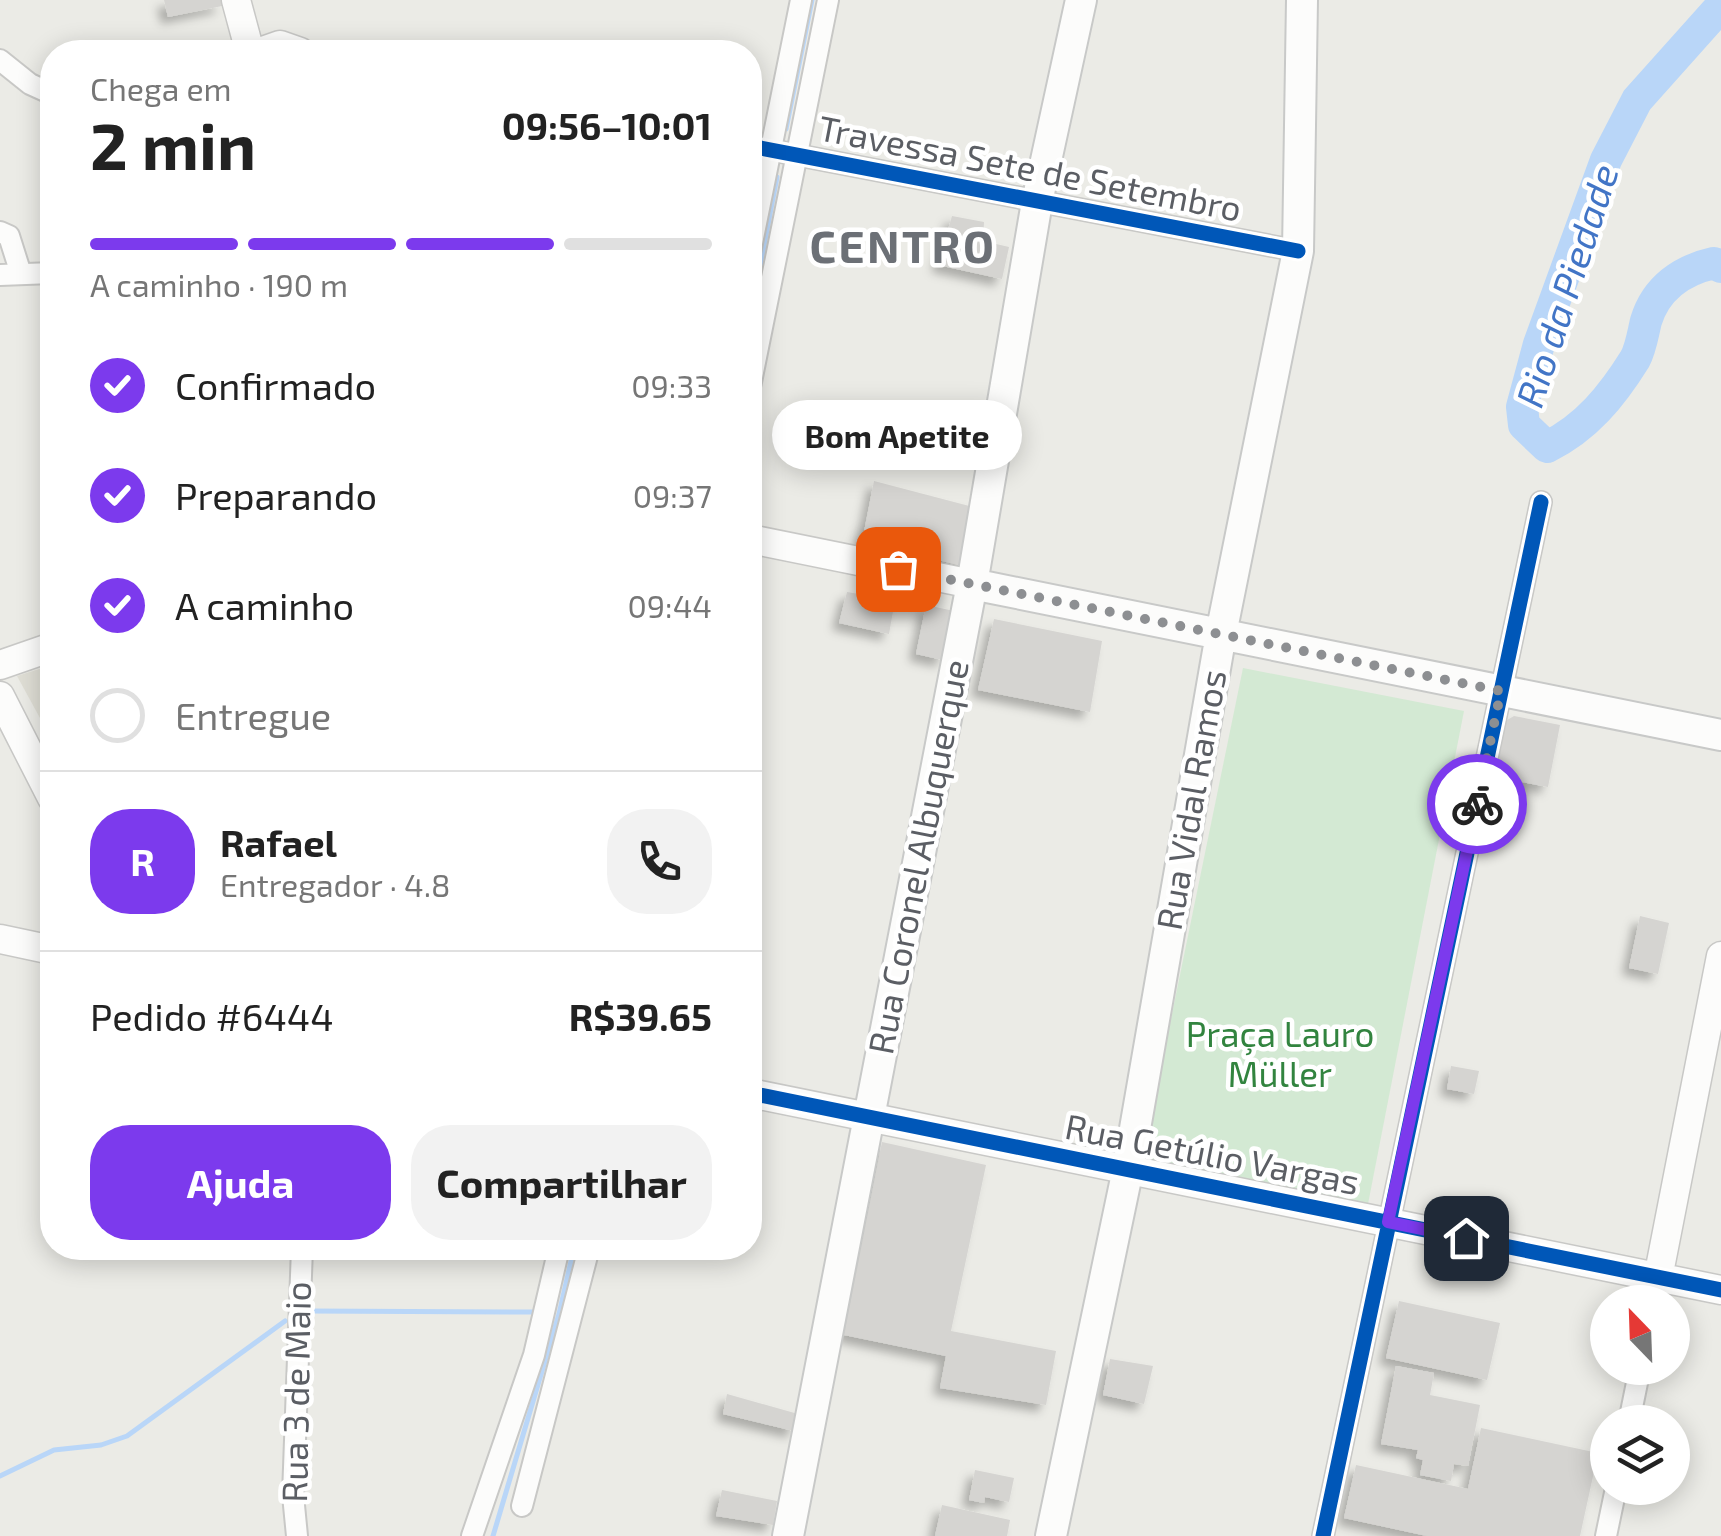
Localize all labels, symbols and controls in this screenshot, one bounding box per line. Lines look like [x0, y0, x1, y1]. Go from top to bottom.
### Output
text: Chega em [90, 69, 232, 107]
text: 09:56–10:01 [502, 102, 712, 148]
text: 2 min [90, 105, 256, 183]
street label: Travessa Sete de Setembro [815, 105, 1245, 229]
water label: Rio da Piedade [1505, 158, 1627, 413]
district label: CENTRO [809, 218, 997, 272]
text: A caminho · 190 m [90, 265, 348, 303]
icon: check [90, 358, 145, 413]
text: Confirmado [175, 362, 376, 408]
text: 09:33 [631, 366, 712, 404]
callout: Bom Apetite [773, 399, 1023, 469]
text: Bom Apetite [805, 416, 989, 454]
icon: check [90, 468, 145, 523]
text: Preparando [175, 472, 377, 518]
text: 09:37 [633, 476, 712, 514]
pin [856, 527, 941, 612]
icon: bag [871, 542, 926, 597]
icon: check [90, 578, 145, 633]
text: A caminho [175, 582, 354, 628]
text: 09:44 [627, 586, 712, 624]
street label: Rua Coronel Albuquerque [858, 656, 976, 1057]
street label: Rua Vidal Ramos [1146, 666, 1234, 933]
text: Entregue [175, 692, 331, 738]
courier [1427, 754, 1527, 854]
icon: bike [1450, 777, 1505, 832]
button: phone [607, 809, 712, 914]
text: Rafael [220, 819, 337, 865]
text: R [130, 838, 155, 884]
text: Entregador · 4.8 [220, 865, 451, 903]
text: Pedido #6444 [90, 993, 334, 1039]
text: R$39.65 [569, 993, 712, 1039]
park label: Praça Lauro Müller [1186, 1012, 1374, 1094]
street label: Rua Getúlio Vargas [1062, 1104, 1363, 1202]
button: Ajuda [90, 1125, 391, 1240]
button: Compartilhar [411, 1125, 712, 1240]
pin [1424, 1196, 1509, 1281]
icon: home [1439, 1211, 1494, 1266]
street label: Rua 3 de Maio [272, 1281, 318, 1503]
north arrow [1590, 1285, 1690, 1385]
map controls [1590, 1285, 1690, 1505]
button: layers [1590, 1405, 1690, 1505]

